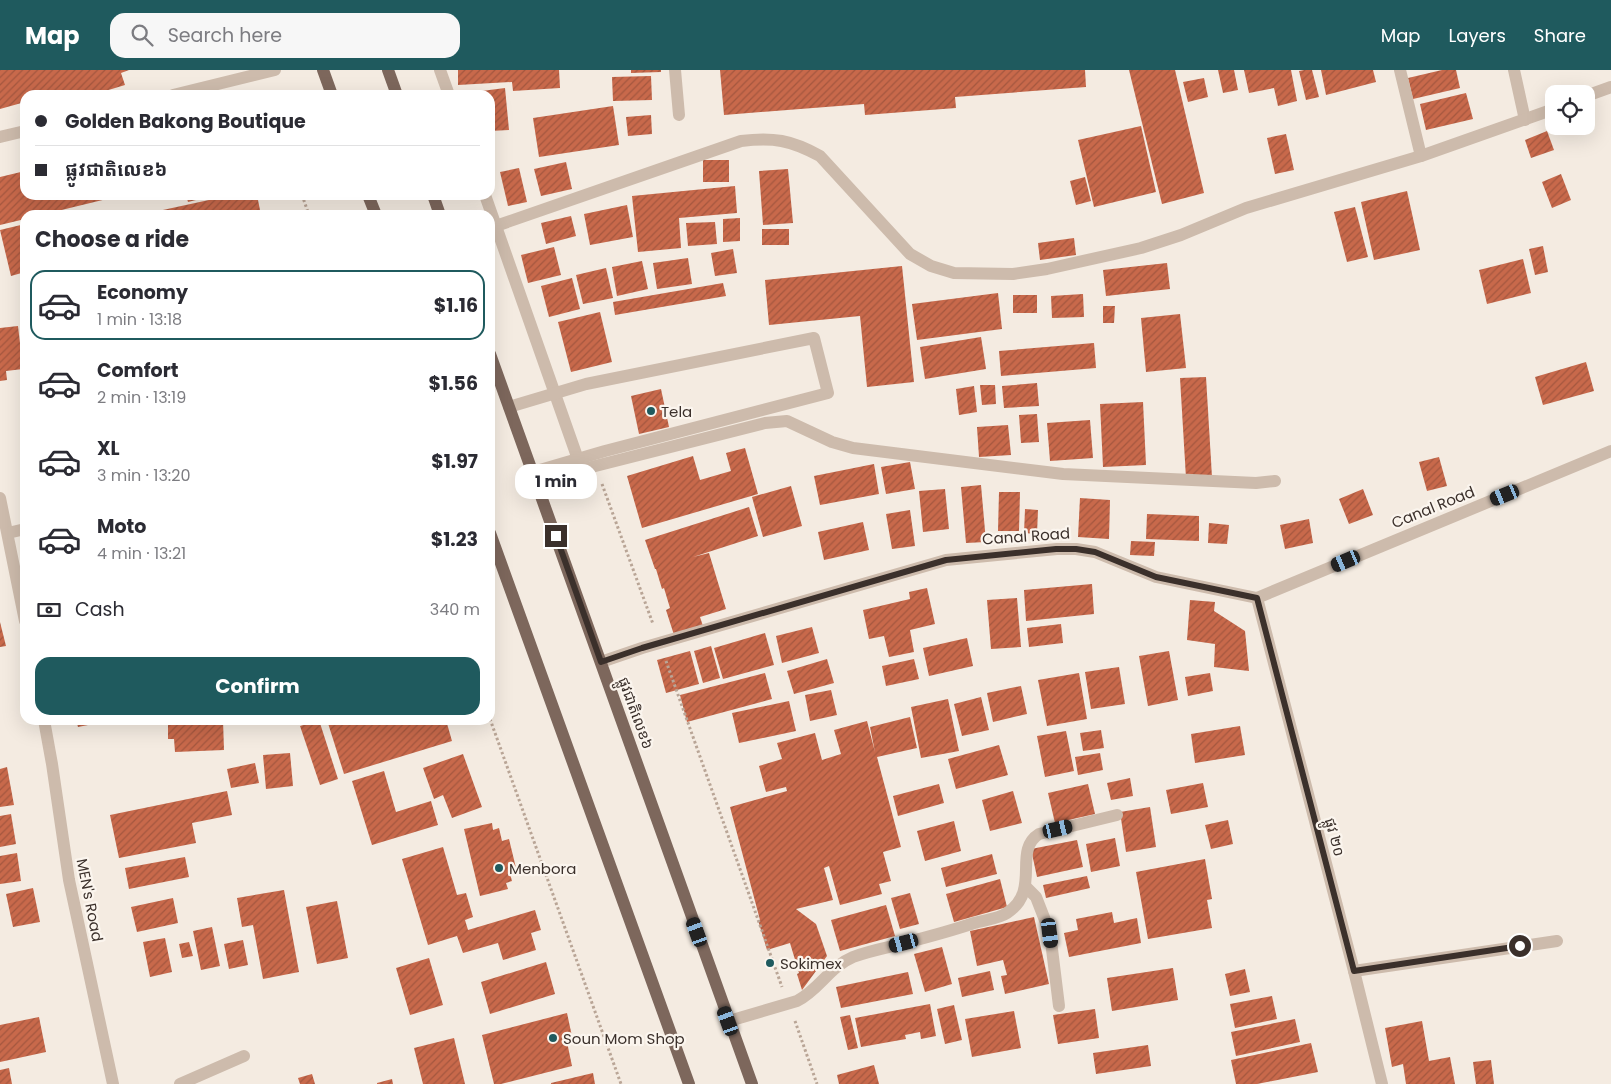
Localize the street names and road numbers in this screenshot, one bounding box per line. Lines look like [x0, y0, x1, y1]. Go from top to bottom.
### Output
street label: Canal Road [1388, 481, 1478, 533]
street label: Canal Road [981, 522, 1071, 550]
street label: ផ្លូវជាតិលេខ៦ [610, 674, 659, 753]
street label: ផ្លូវ ២០ [1316, 815, 1350, 860]
street label: MEN's Road [72, 857, 108, 943]

